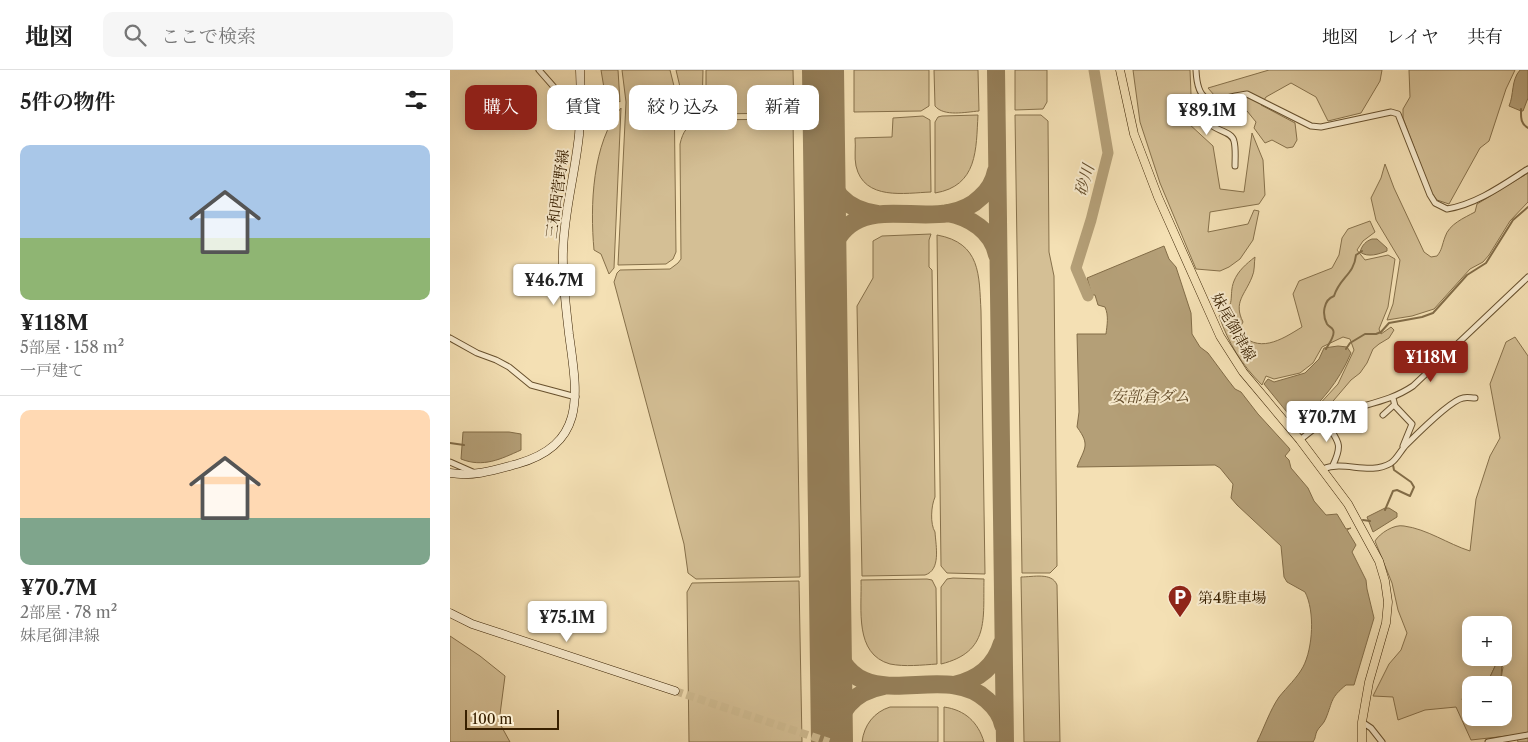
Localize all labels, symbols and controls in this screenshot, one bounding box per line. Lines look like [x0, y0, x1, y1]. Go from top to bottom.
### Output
search box [103, 12, 453, 57]
icon: search [121, 21, 149, 49]
text: 地図 [25, 22, 73, 51]
text: ここで検索 [161, 25, 256, 48]
text: 地図 [1322, 26, 1358, 48]
text: レイヤ [1386, 26, 1439, 48]
text: 共有 [1467, 26, 1503, 48]
chip: 購入 [465, 85, 537, 130]
chip: 賃貸 [547, 85, 619, 130]
chip: 絞り込み [629, 85, 737, 130]
chip: 新着 [747, 85, 819, 130]
icon: filters [402, 86, 430, 114]
text: 5件の物件 [20, 89, 116, 114]
pin: ¥89.1M [1166, 93, 1248, 136]
text: ¥89.1M [1178, 100, 1236, 120]
street label: 三和西菅野線 [541, 148, 573, 240]
water label: 砂川 [1070, 160, 1099, 198]
icon: home [180, 177, 270, 267]
pin: ¥46.7M [513, 264, 595, 306]
text: ¥46.7M [524, 270, 584, 290]
street label: 妹尾御津線 [1208, 290, 1260, 364]
text: ¥118M [20, 310, 89, 335]
text: 5部屋 · 158 m² [20, 337, 124, 357]
pin: ¥118M [1396, 340, 1466, 383]
text: ¥118M [1405, 347, 1457, 367]
text: 一戸建て [20, 360, 84, 380]
water label: 安部倉ダム [1110, 386, 1190, 406]
pin: ¥70.7M [1286, 400, 1368, 443]
text: ¥70.7M [1298, 407, 1356, 427]
icon: home [180, 443, 270, 533]
text: ¥70.7M [20, 575, 97, 600]
parking icon: 第4駐車場 [1167, 584, 1193, 618]
place label: 第4駐車場 [1198, 588, 1267, 607]
pin: ¥75.1M [526, 600, 608, 643]
text: 2部屋 · 78 m² [20, 602, 117, 622]
text: ¥75.1M [539, 607, 595, 627]
map controls [1462, 616, 1512, 726]
button: + [1462, 616, 1512, 666]
text: 妹尾御津線 [20, 625, 100, 645]
button: − [1462, 676, 1512, 726]
scale bar [465, 707, 559, 730]
text: 100 m [472, 710, 512, 728]

